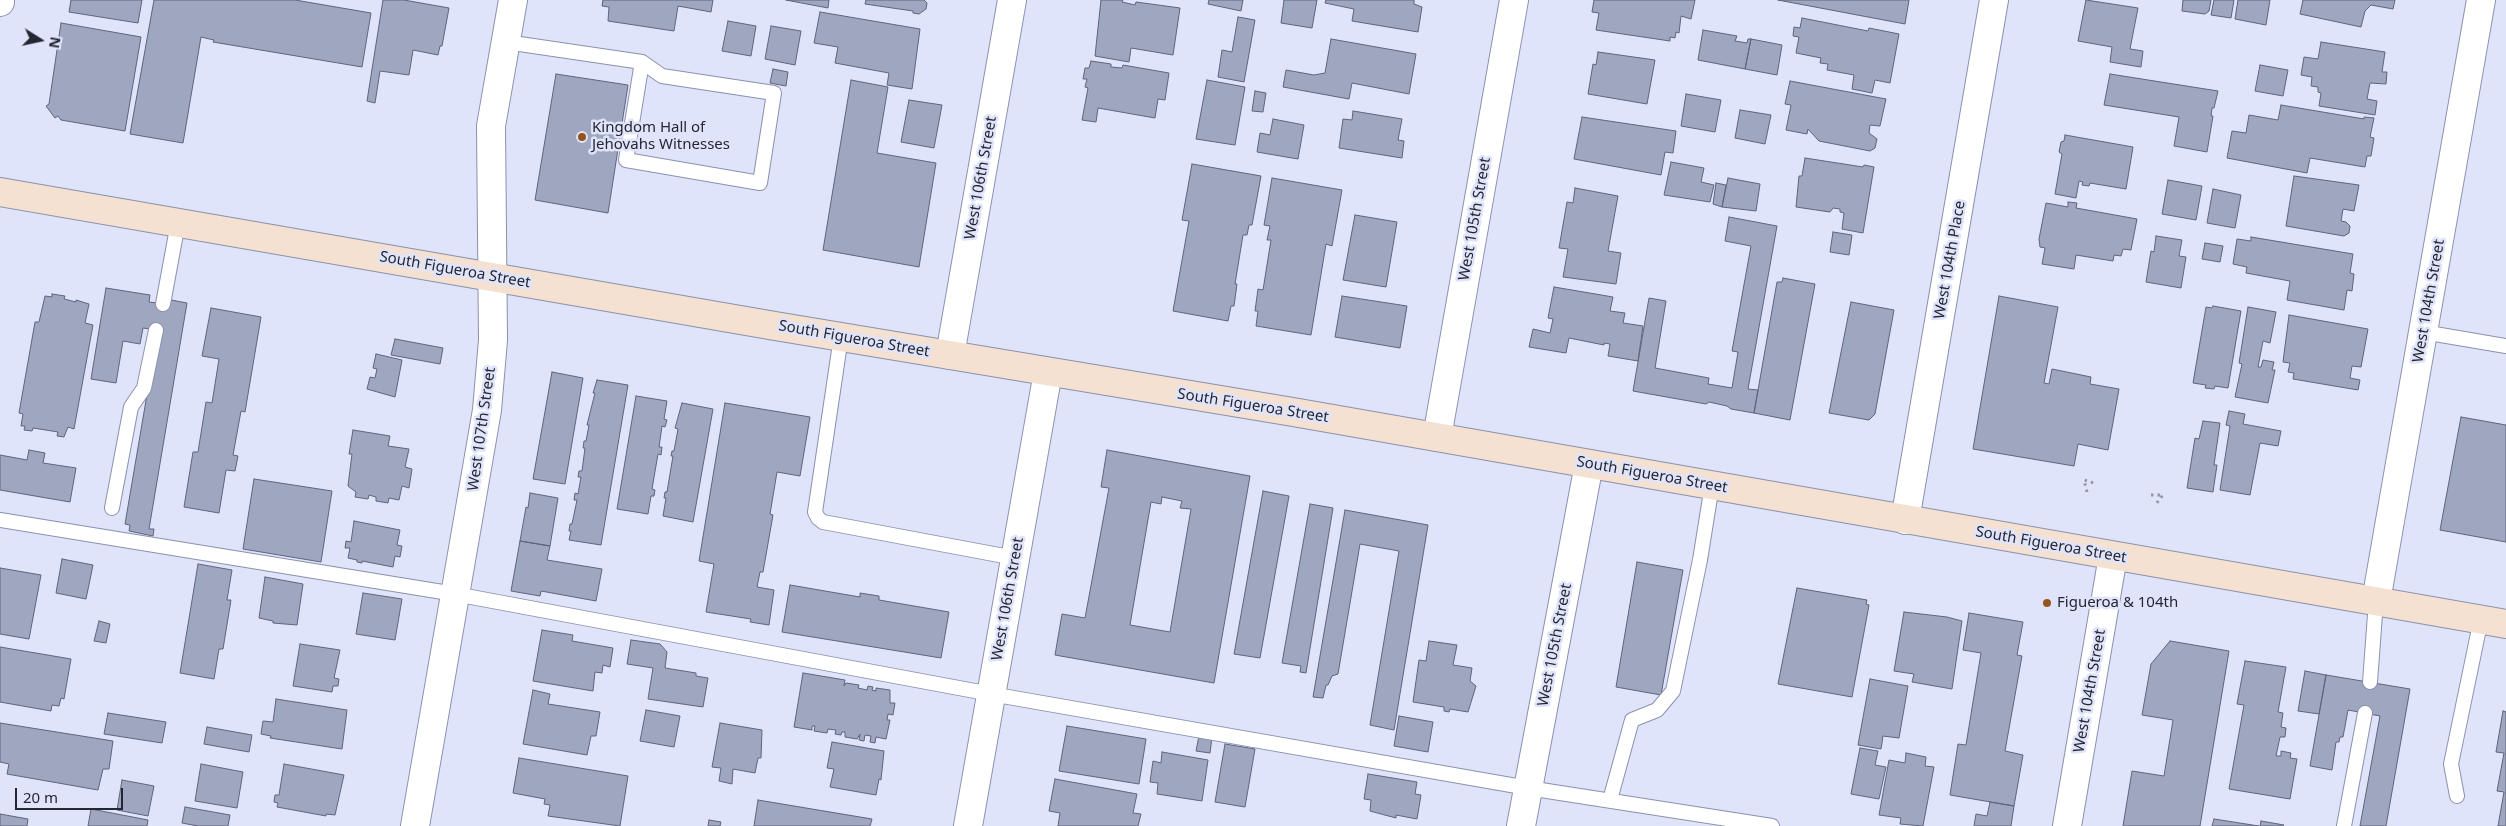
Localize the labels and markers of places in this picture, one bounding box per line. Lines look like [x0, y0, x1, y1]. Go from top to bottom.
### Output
place label: Kingdom Hall of Jehovahs Witnesses [592, 119, 730, 154]
marker: Kingdom Hall of Jehovahs Witnesses [576, 131, 588, 143]
place label: Figueroa & 104th [2057, 594, 2178, 612]
marker: Figueroa & 104th [2041, 597, 2053, 609]

